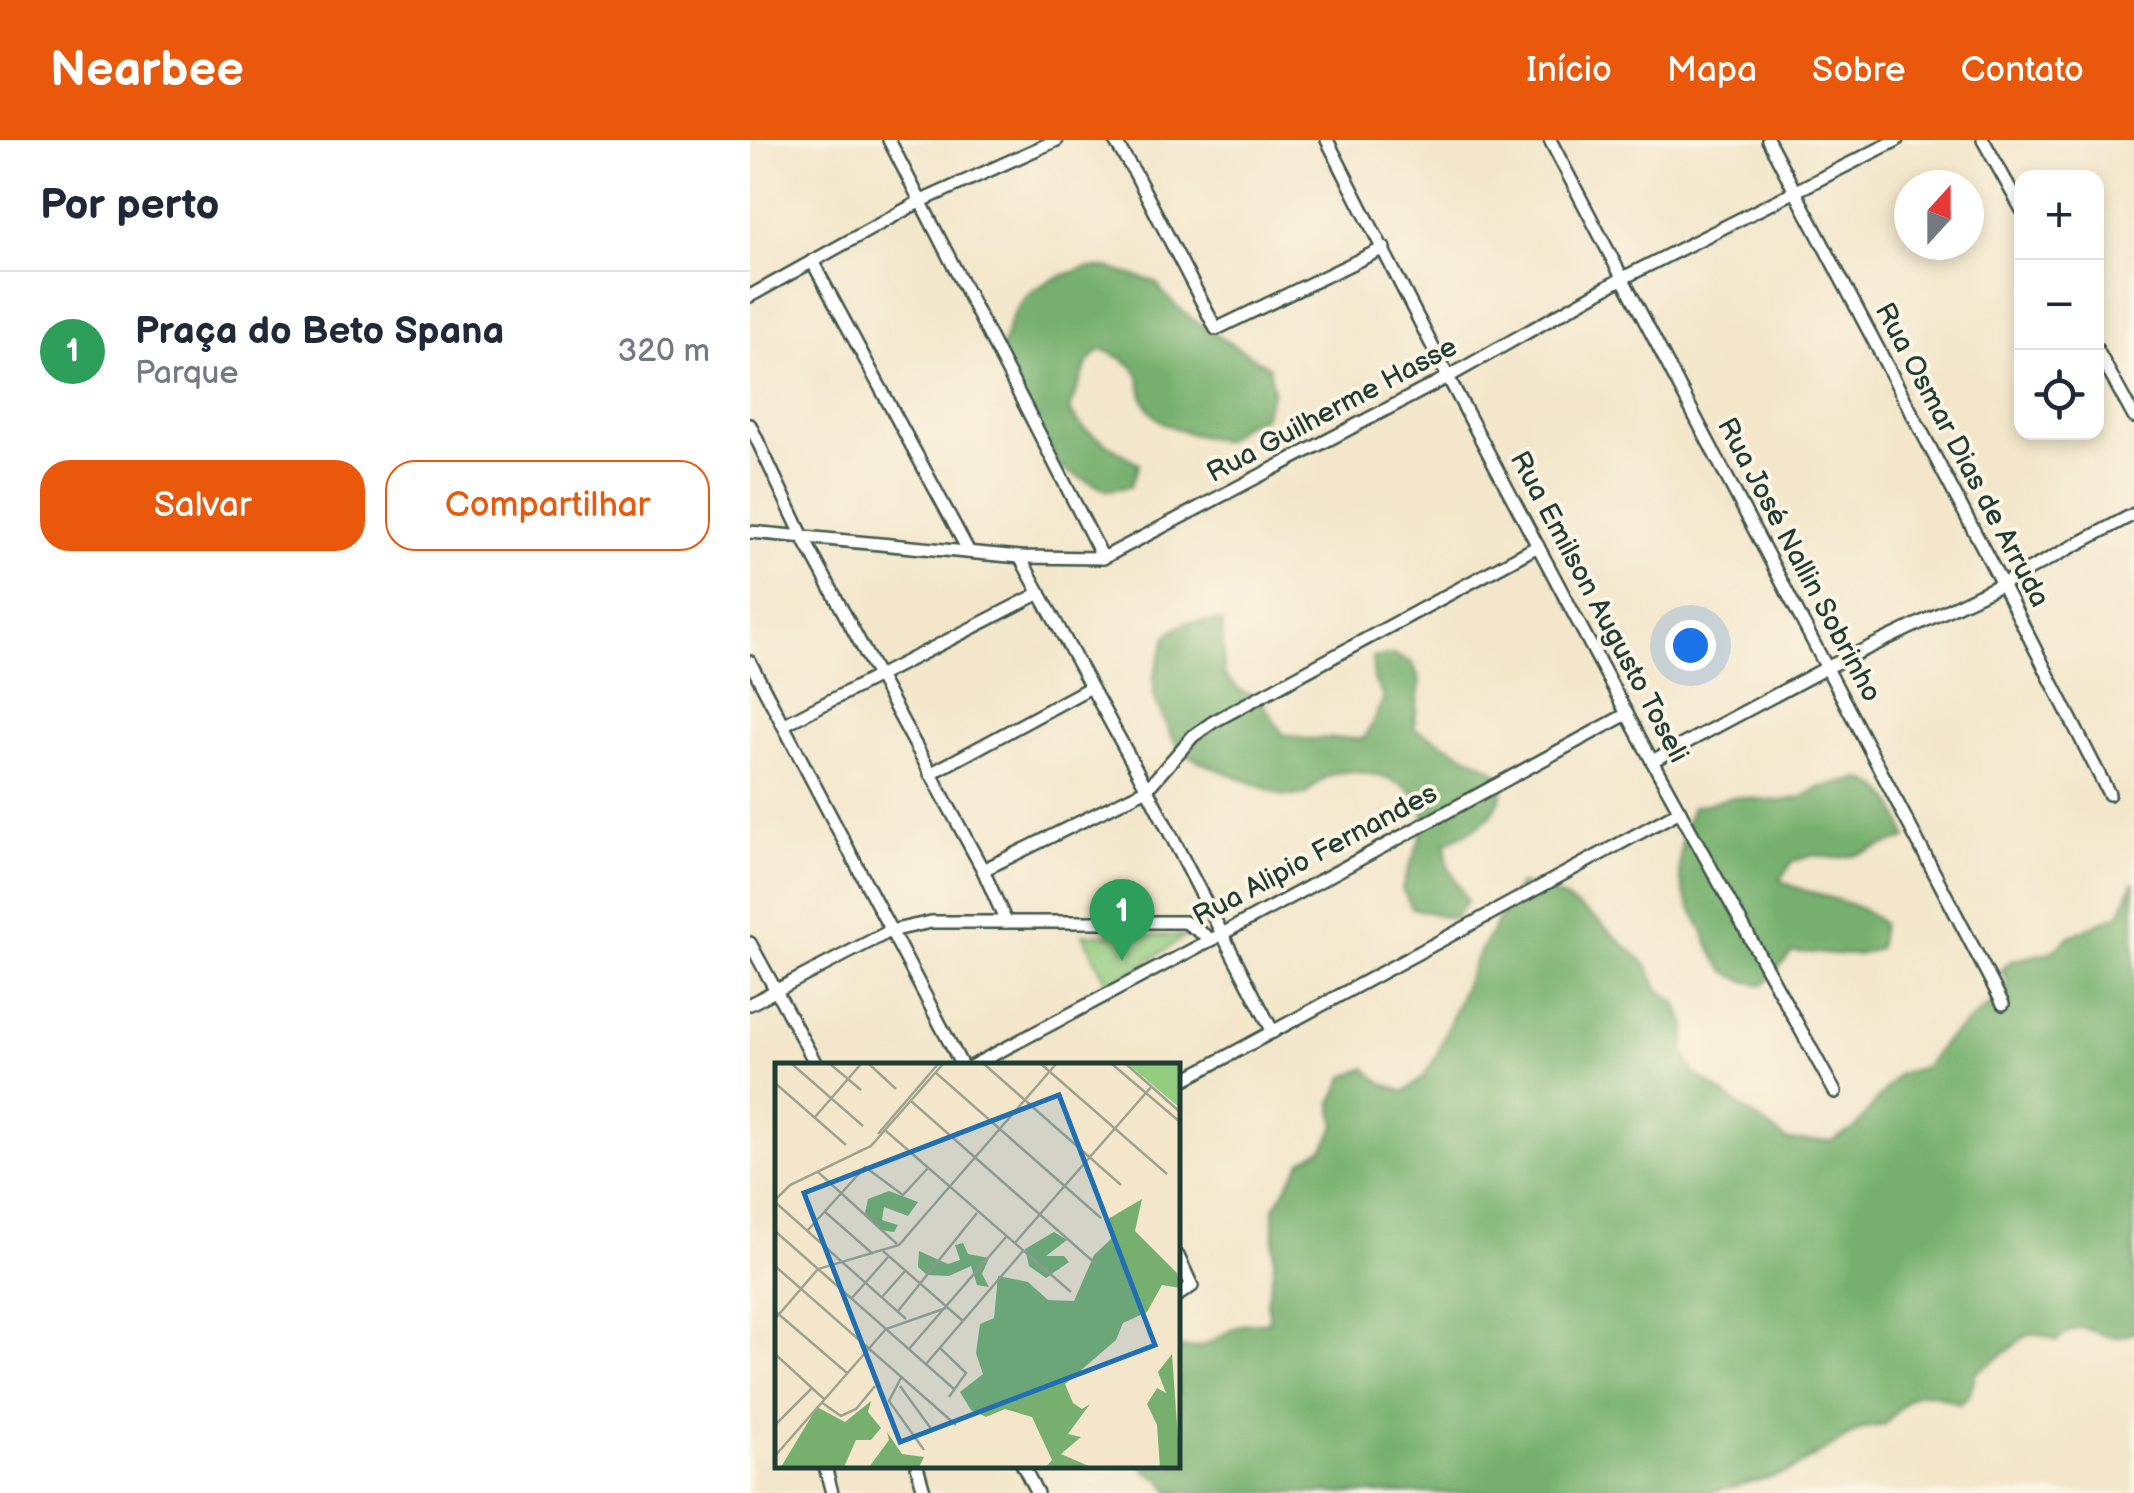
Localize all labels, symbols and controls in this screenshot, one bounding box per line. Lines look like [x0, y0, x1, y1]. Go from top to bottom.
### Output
text: Nearbee [50, 42, 244, 99]
text: Início [1526, 49, 1612, 92]
text: Mapa [1667, 49, 1757, 92]
text: Sobre [1812, 49, 1905, 92]
text: Contato [1960, 49, 2084, 92]
north arrow [1894, 170, 1984, 260]
map controls [2014, 170, 2104, 440]
button: + [2014, 170, 2104, 260]
text: Por perto [40, 180, 219, 231]
button: − [2014, 260, 2104, 350]
street label: Rua Osmar Dias de Arruda [1868, 297, 2056, 613]
text: Praça do Beto Spana [135, 309, 504, 354]
street label: Rua Guilherme Hasse [1201, 330, 1463, 490]
text: 1 [66, 332, 79, 371]
text: 320 m [618, 332, 710, 371]
button: locate [2014, 350, 2104, 440]
text: Parque [135, 354, 238, 393]
street label: Rua José Nallin Sobrinho [1710, 412, 1888, 708]
street label: Rua Emilson Augusto Toseli [1503, 446, 1695, 768]
button: Salvar [40, 460, 365, 551]
button: Compartilhar [385, 460, 710, 551]
your location [1665, 620, 1716, 671]
street label: Rua Alipio Fernandes [1187, 777, 1443, 933]
pin: 1 [1090, 878, 1154, 961]
inset map [775, 1063, 1180, 1468]

